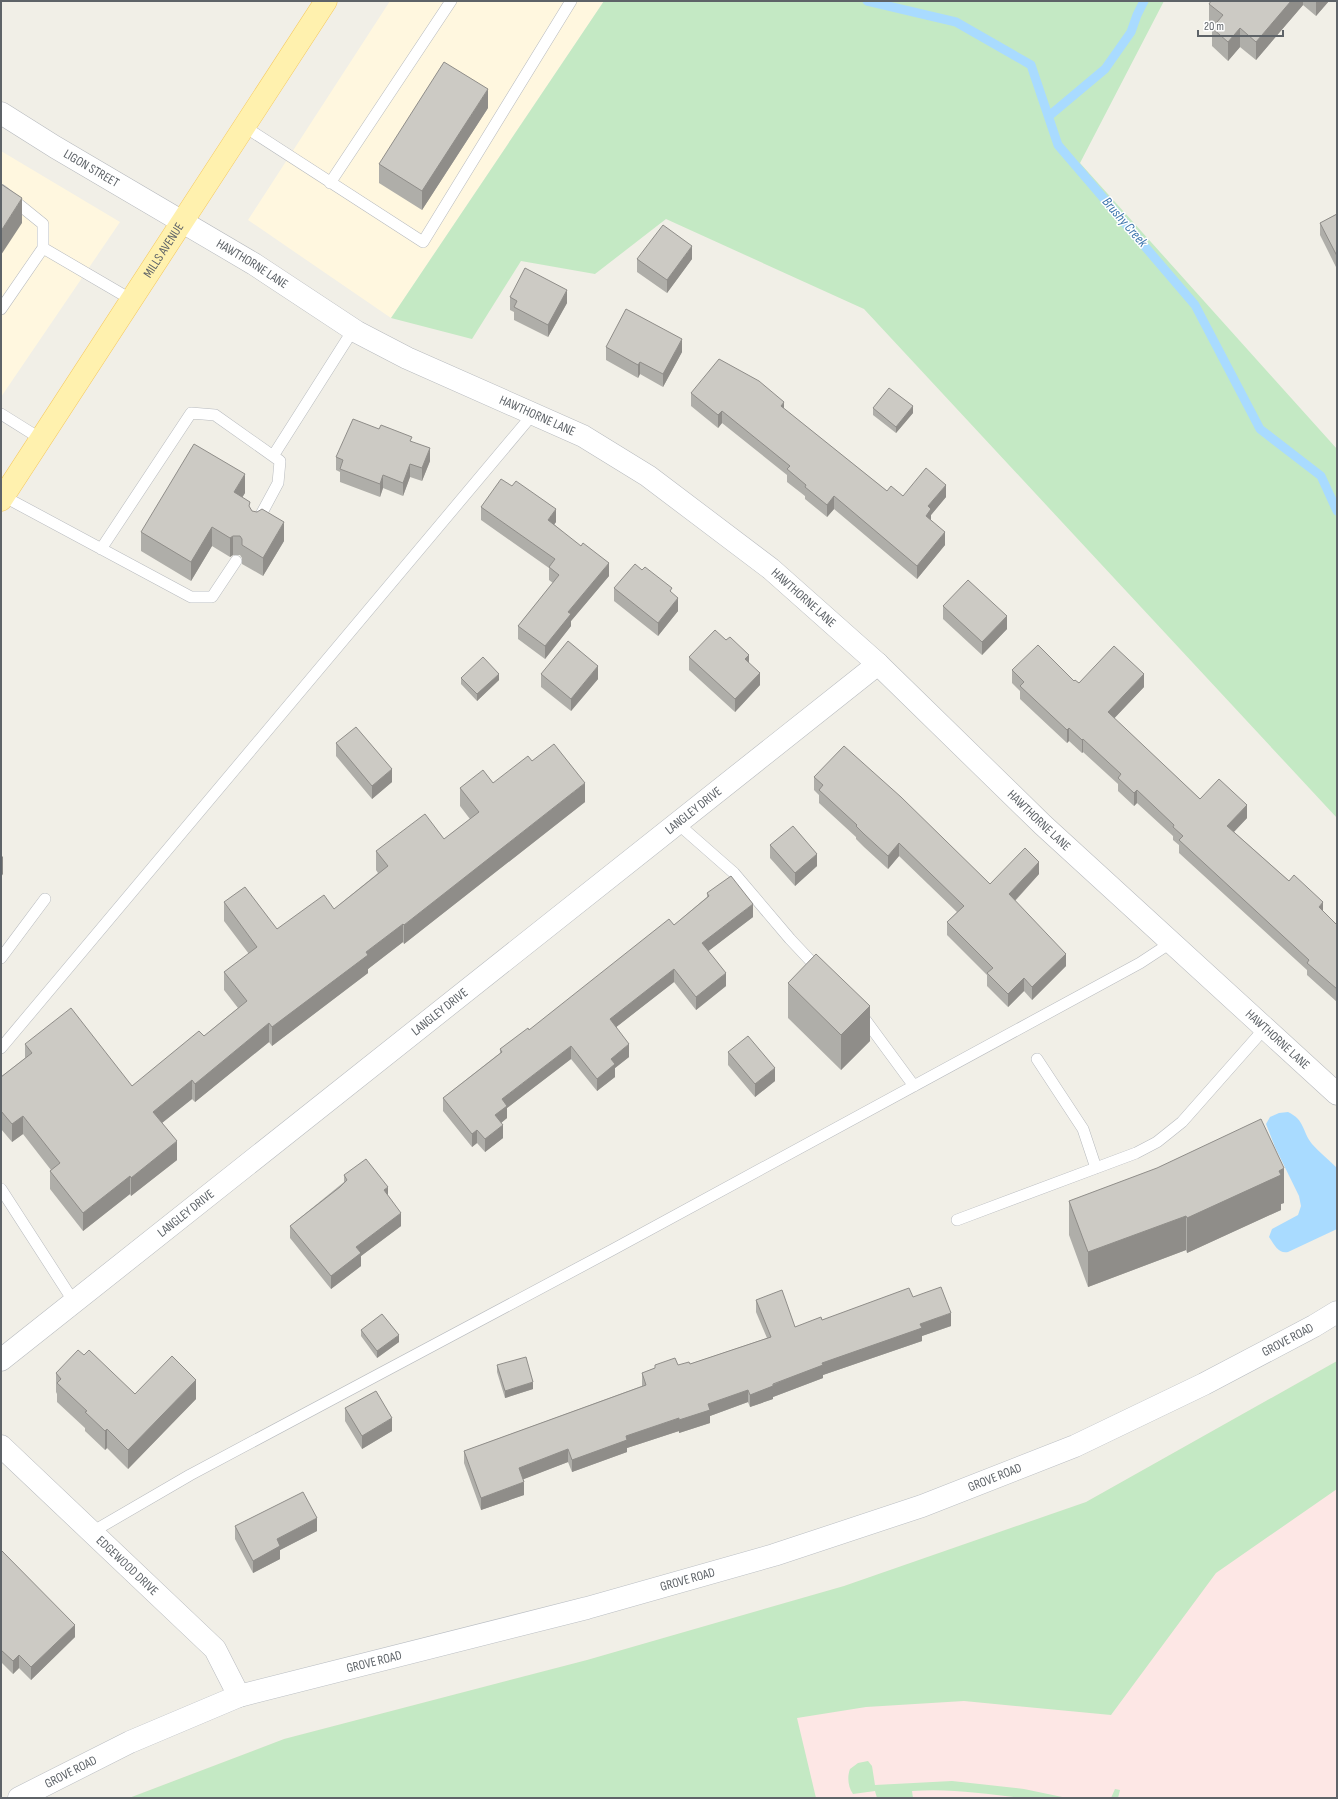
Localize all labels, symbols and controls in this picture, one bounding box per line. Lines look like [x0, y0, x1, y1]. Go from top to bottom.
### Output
scale bar [1198, 12, 1283, 38]
text: 20 m [1204, 19, 1224, 34]
street label: LIGON STREET [61, 146, 122, 191]
water label: Brushy Creek [1099, 194, 1152, 251]
street label: MILLS AVENUE [140, 220, 187, 281]
street label: HAWTHORNE LANE [213, 236, 291, 292]
street label: HAWTHORNE LANE [497, 392, 578, 440]
street label: HAWTHORNE LANE [768, 565, 839, 631]
street label: LANGLEY DRIVE [662, 783, 725, 838]
street label: HAWTHORNE LANE [1004, 787, 1074, 854]
street label: LANGLEY DRIVE [408, 985, 471, 1039]
street label: HAWTHORNE LANE [1242, 1006, 1313, 1073]
street label: LANGLEY DRIVE [154, 1186, 217, 1241]
street label: GROVE ROAD [1259, 1320, 1316, 1360]
street label: GROVE ROAD [966, 1460, 1024, 1495]
street label: EDGEWOOD DRIVE [93, 1533, 162, 1599]
street label: GROVE ROAD [658, 1564, 717, 1595]
street label: GROVE ROAD [345, 1647, 403, 1676]
street label: GROVE ROAD [42, 1752, 100, 1792]

